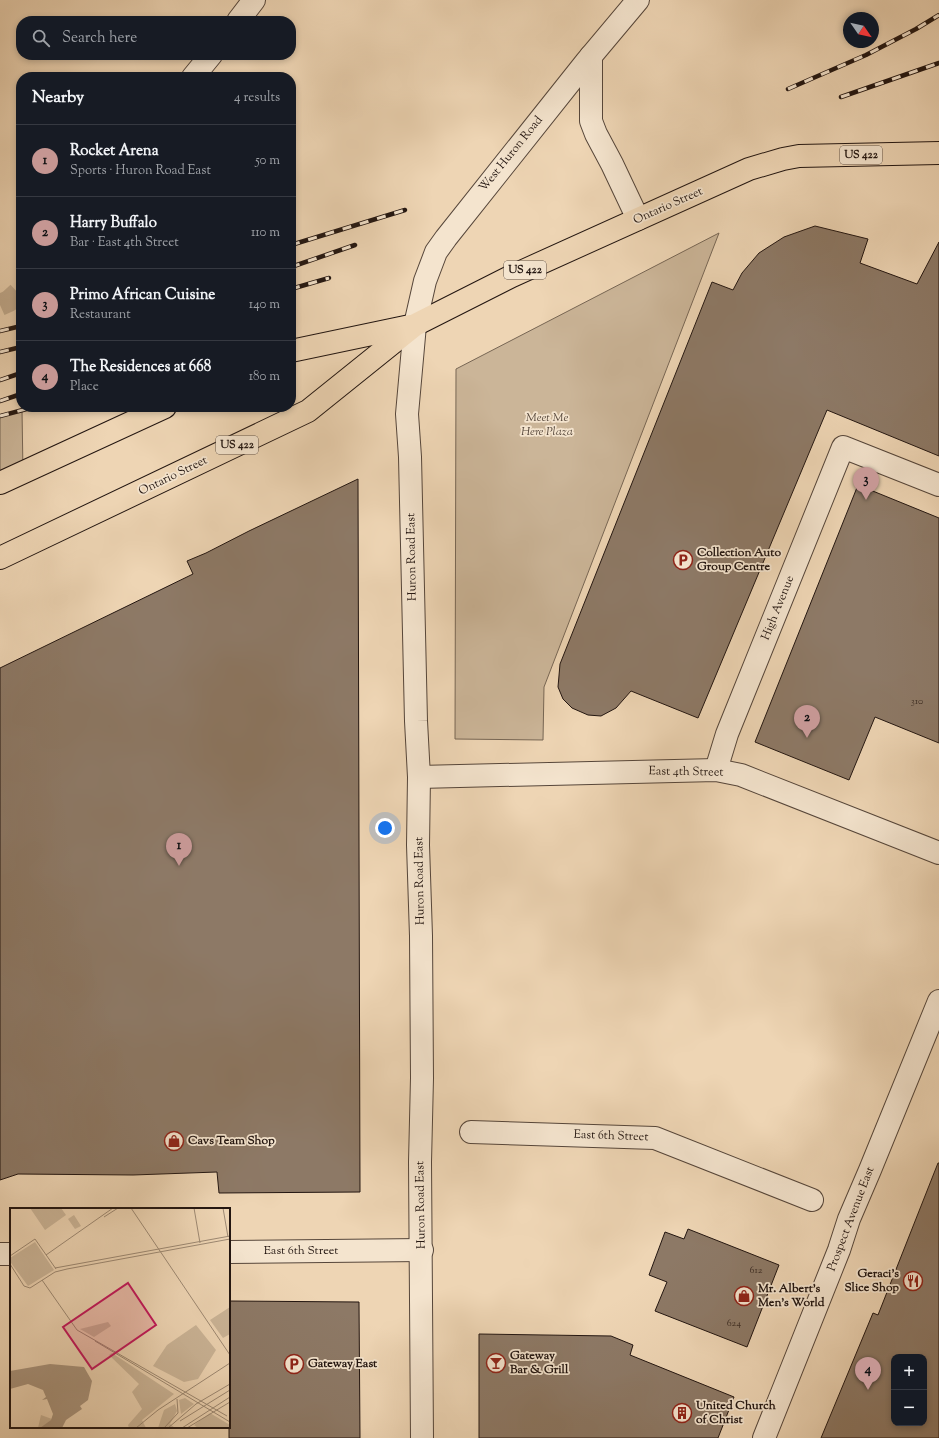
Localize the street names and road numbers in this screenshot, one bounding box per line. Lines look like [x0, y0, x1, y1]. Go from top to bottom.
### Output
street label: West Huron Road [475, 112, 547, 196]
road number: US 422 [840, 146, 882, 164]
street label: Ontario Street [630, 183, 706, 229]
road number: US 422 [504, 261, 546, 279]
road number: US 422 [216, 436, 258, 454]
street label: Ontario Street [136, 452, 210, 500]
street label: Huron Road East [402, 513, 422, 601]
street label: High Avenue [757, 573, 799, 643]
street label: East 4th Street [648, 762, 724, 782]
street label: Huron Road East [410, 837, 430, 925]
street label: East 6th Street [573, 1126, 649, 1146]
street label: Huron Road East [411, 1161, 431, 1249]
street label: Prospect Avenue East [823, 1164, 879, 1274]
street label: East 6th Street [264, 1242, 338, 1260]

